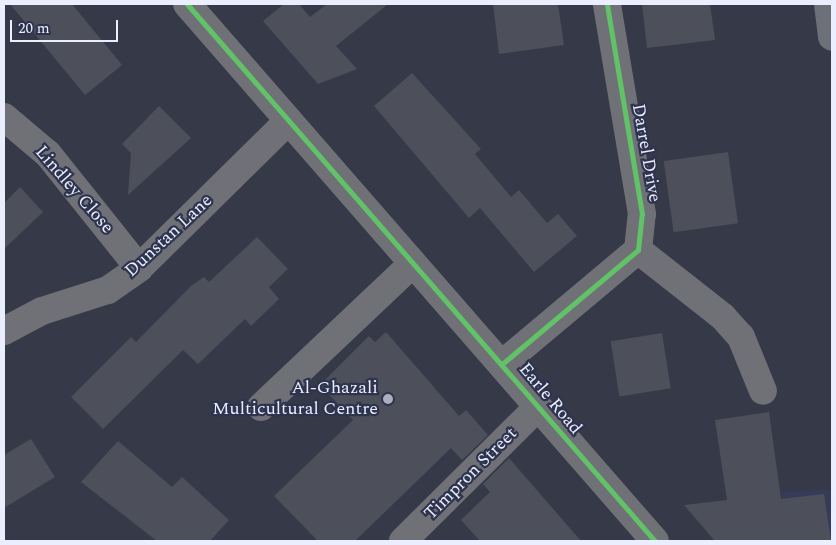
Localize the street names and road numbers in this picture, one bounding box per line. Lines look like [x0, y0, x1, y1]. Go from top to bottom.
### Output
street label: Darrel Drive [627, 102, 665, 204]
street label: Lindley Close [30, 142, 118, 238]
street label: Dunstan Lane [121, 190, 217, 282]
street label: Earle Road [514, 359, 586, 439]
street label: Timpron Street [420, 423, 522, 525]

